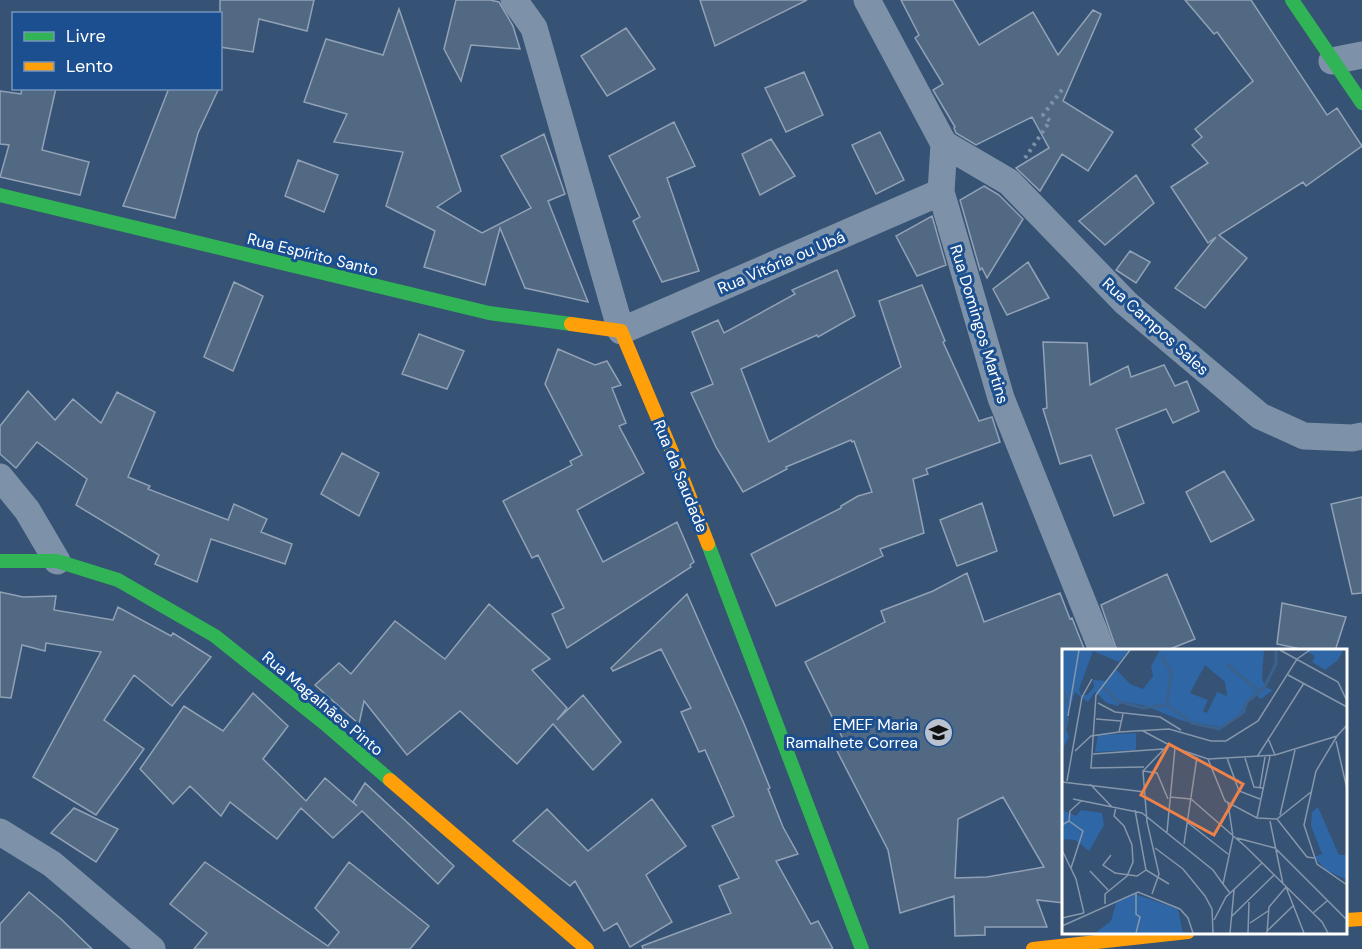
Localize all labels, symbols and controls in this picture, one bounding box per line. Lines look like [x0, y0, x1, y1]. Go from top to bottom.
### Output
legend [12, 12, 222, 90]
text: Livre [66, 24, 106, 48]
text: Lento [66, 54, 113, 78]
street label: Rua Vitória ou Ubá [714, 226, 848, 299]
street label: Rua Espírito Santo [245, 228, 381, 281]
street label: Rua Domingos Martins [945, 242, 1014, 406]
street label: Rua Campos Sales [1098, 273, 1213, 380]
street label: Rua da Saudade [648, 417, 713, 536]
street label: Rua Magalhães Pinto [258, 646, 388, 760]
inset map [1062, 649, 1347, 934]
place label: EMEF Maria Ramalhete Correa [786, 714, 918, 753]
school or university icon: EMEF Maria Ramalhete Correa [923, 717, 955, 749]

